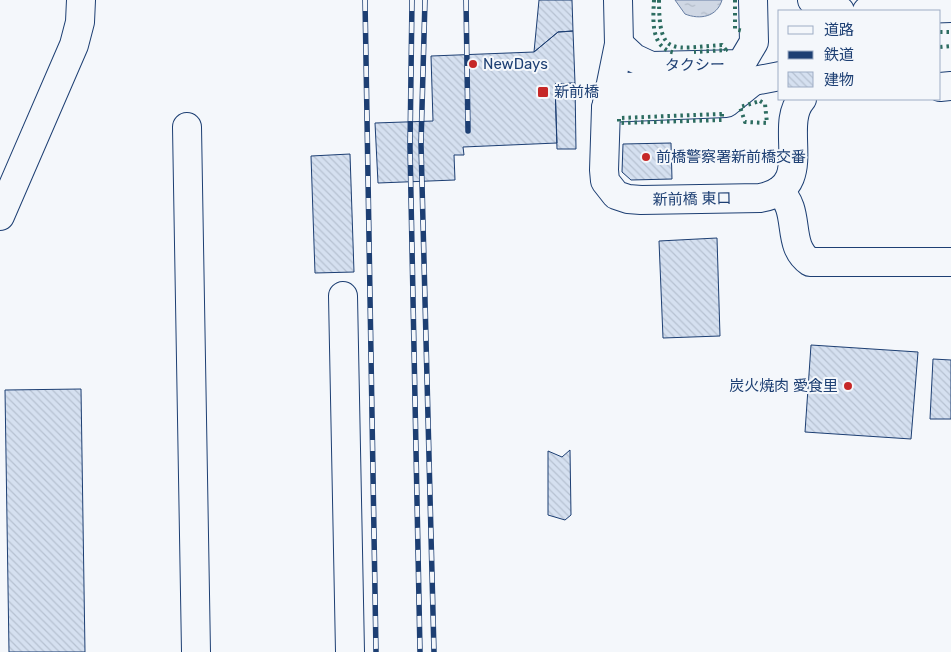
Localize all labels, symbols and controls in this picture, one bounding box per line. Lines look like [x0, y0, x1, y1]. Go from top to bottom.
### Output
legend [778, 10, 941, 100]
text: 道路 [824, 21, 854, 39]
text: 鉄道 [824, 46, 854, 64]
place label: NewDays [483, 55, 548, 73]
street label: タクシー [665, 55, 725, 75]
marker: NewDays [467, 58, 479, 70]
text: 建物 [824, 71, 854, 89]
place label: 新前橋 [554, 83, 599, 101]
marker: 新前橋 [536, 85, 550, 99]
place label: 前橋警察署新前橋交番 [656, 148, 806, 166]
marker: 前橋警察署新前橋交番 [640, 151, 652, 163]
street label: 新前橋 東口 [653, 189, 731, 209]
place label: 炭火焼肉 愛食里 [729, 377, 838, 395]
marker: 炭火焼肉 愛食里 [842, 380, 854, 392]

